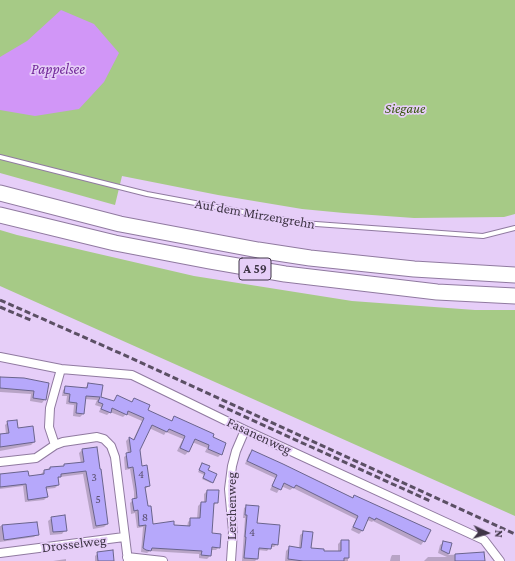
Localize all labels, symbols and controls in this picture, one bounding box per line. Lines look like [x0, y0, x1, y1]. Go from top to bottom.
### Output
water label: Pappelsee [31, 60, 85, 78]
park label: Siegaue [385, 101, 425, 117]
street label: Auf dem Mirzengrehn [194, 195, 316, 233]
road number: A 59 [239, 258, 271, 280]
street label: Fasanenweg [224, 414, 294, 458]
house number: 4 [138, 467, 144, 481]
house number: 3 [91, 470, 97, 484]
street label: Lerchenweg [224, 472, 240, 540]
house number: 5 [95, 492, 101, 506]
house number: 8 [142, 510, 148, 524]
north arrow [467, 513, 507, 553]
house number: 4 [249, 525, 255, 539]
text: N [493, 530, 505, 538]
street label: Drosselweg [41, 532, 107, 556]

